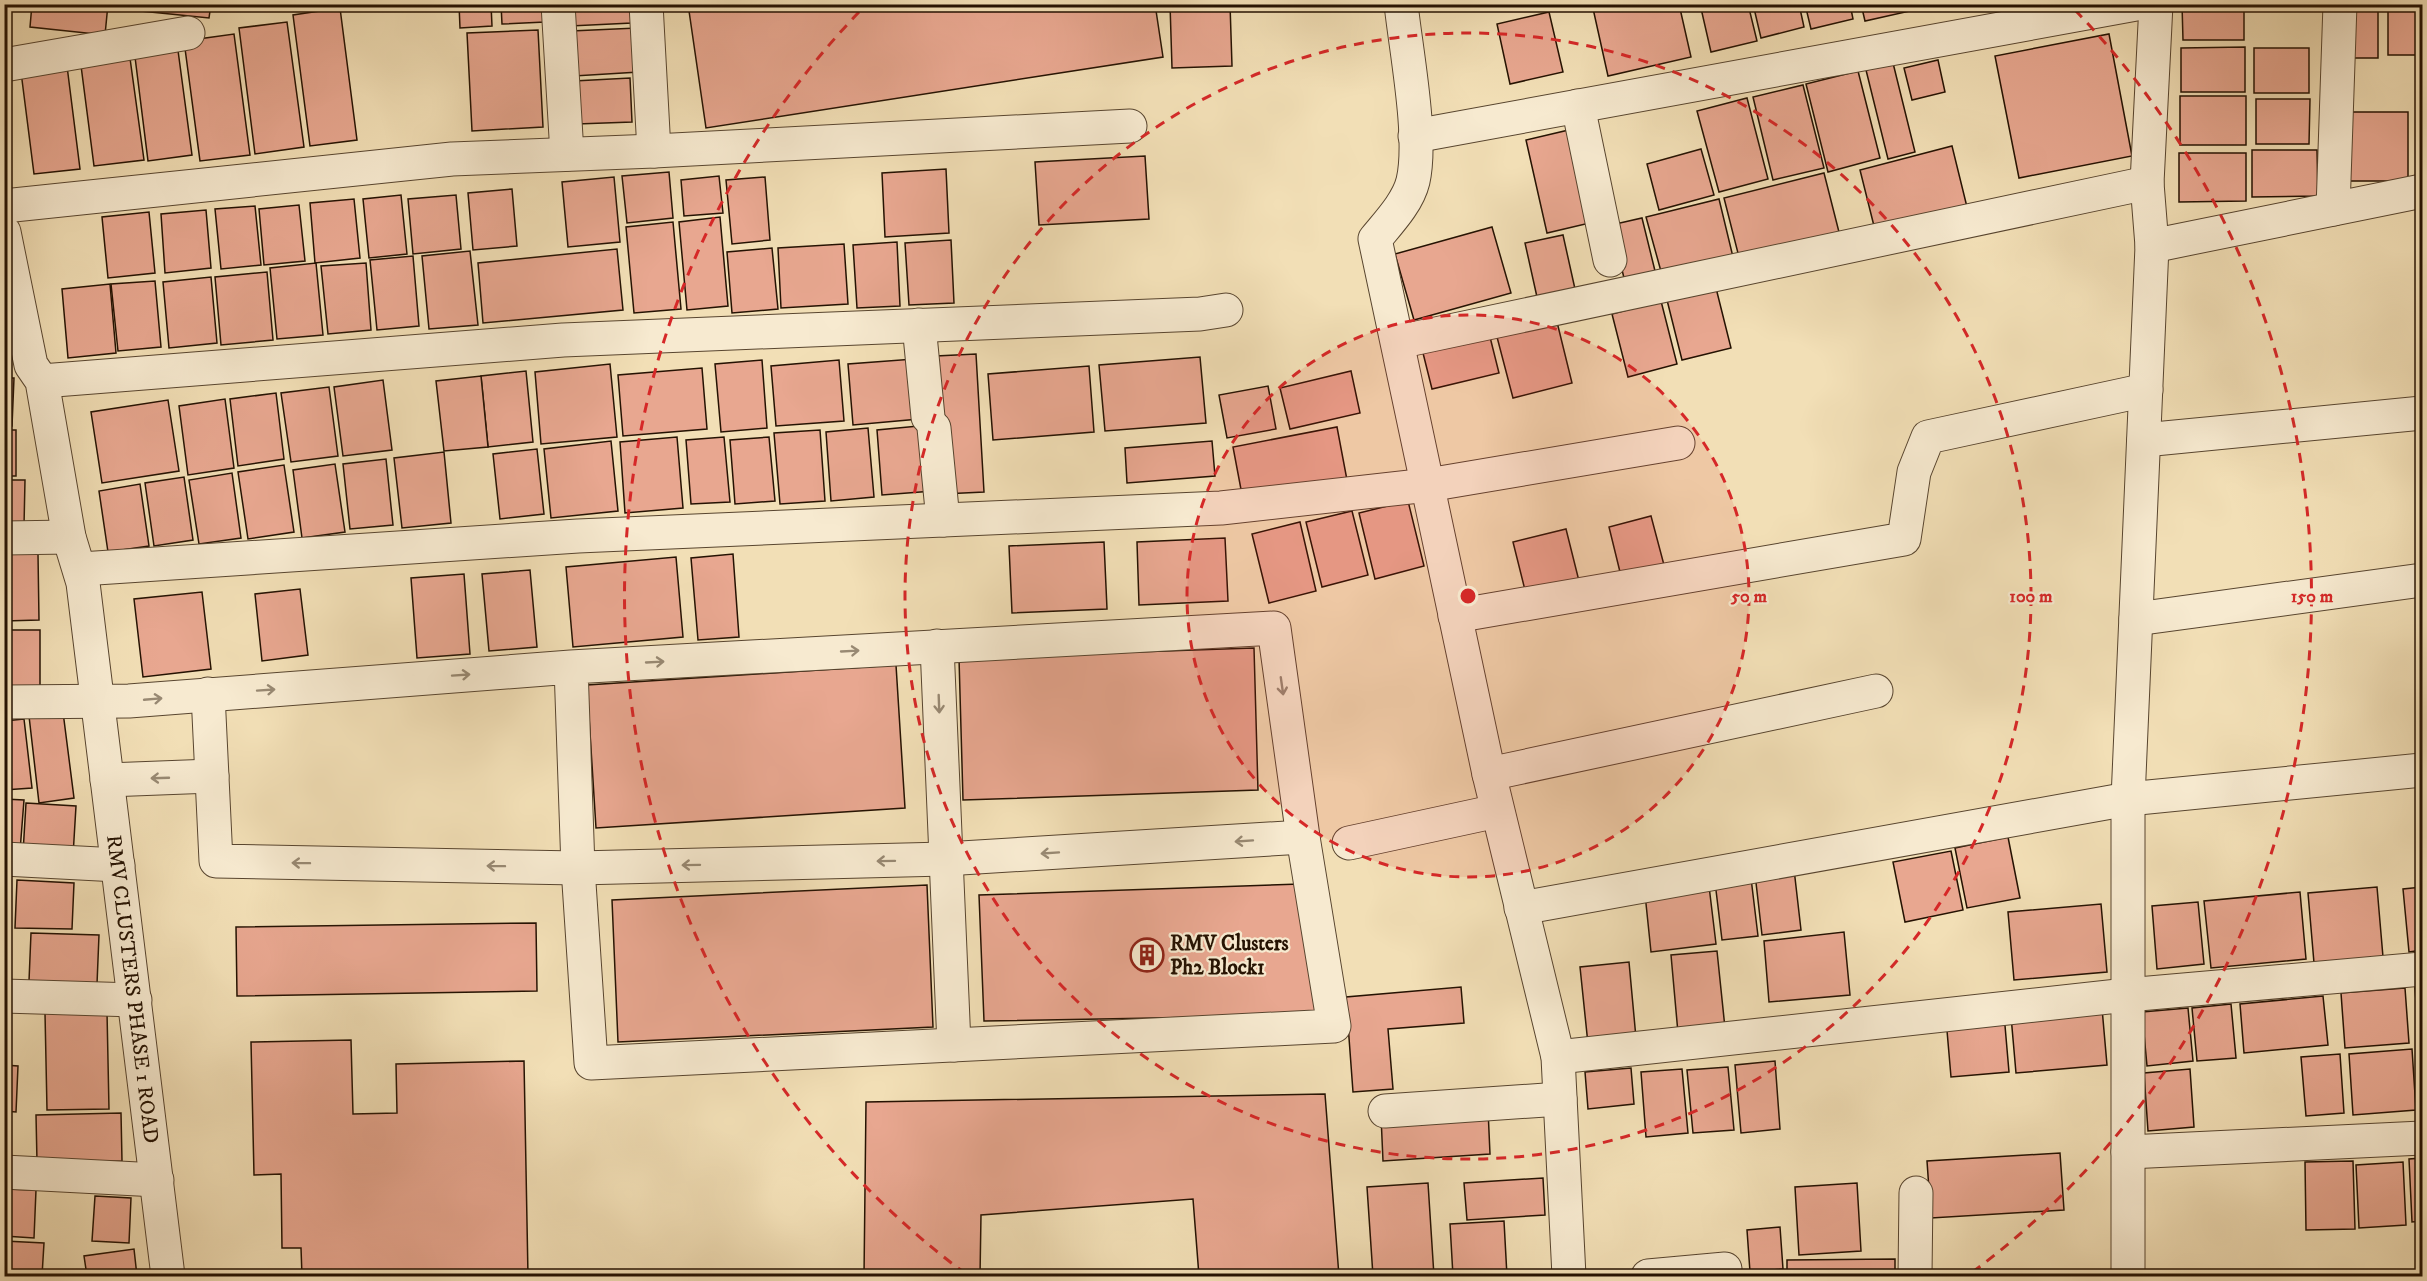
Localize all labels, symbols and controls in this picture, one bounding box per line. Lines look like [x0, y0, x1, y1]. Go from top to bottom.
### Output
centre of rings [1458, 586, 1478, 606]
text: 50 m [1730, 586, 1767, 608]
text: 100 m [2009, 586, 2053, 608]
text: 150 m [2291, 586, 2334, 608]
one-way arrow [840, 645, 860, 656]
one-way arrow [645, 657, 665, 668]
one-way arrow [450, 669, 470, 680]
one-way arrow [1277, 675, 1288, 695]
one-way arrow [256, 684, 276, 695]
one-way arrow [143, 693, 163, 704]
one-way arrow [934, 694, 945, 714]
one-way arrow [150, 773, 170, 784]
street label: RMV CLUSTERS PHASE 1 ROAD [100, 833, 164, 1145]
one-way arrow [1235, 835, 1255, 846]
one-way arrow [1040, 847, 1060, 858]
one-way arrow [877, 855, 897, 866]
one-way arrow [292, 857, 312, 868]
one-way arrow [682, 859, 702, 871]
one-way arrow [487, 860, 507, 872]
place label: RMV Clusters Ph2 Block1 [1170, 931, 1289, 981]
building icon: RMV Clusters Ph2 Block1 [1129, 937, 1165, 973]

